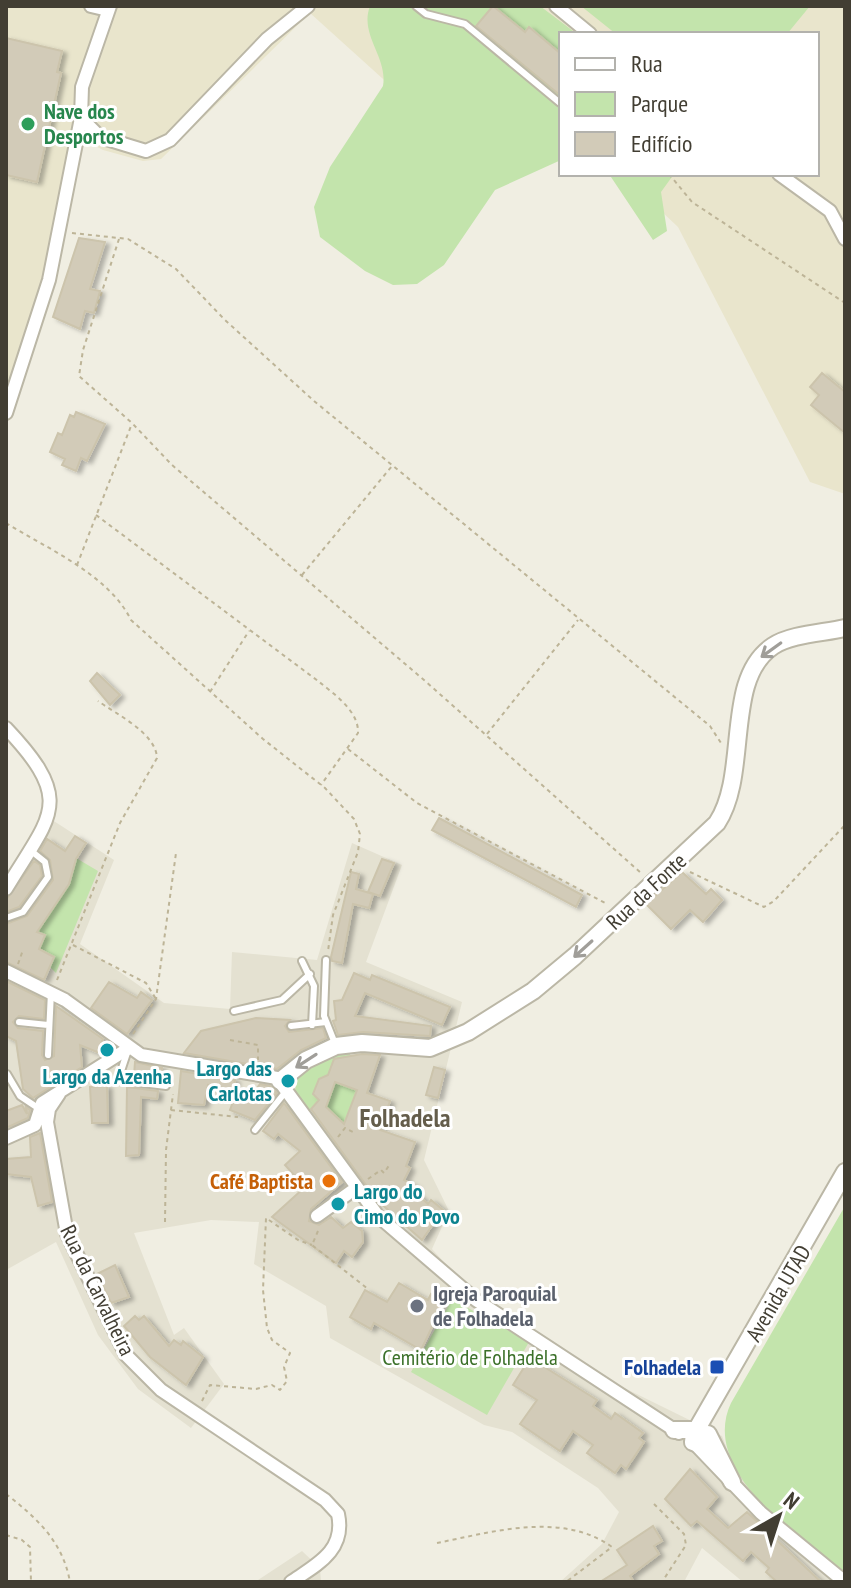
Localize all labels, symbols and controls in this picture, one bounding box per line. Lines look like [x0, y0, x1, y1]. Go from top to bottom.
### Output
legend [559, 32, 819, 176]
text: Rua [631, 48, 663, 79]
text: Parque [631, 88, 688, 119]
place label: Nave dos Desportos [44, 97, 124, 150]
marker: Nave dos Desportos [19, 115, 37, 133]
text: Edifício [631, 128, 692, 159]
one-way arrow [761, 642, 783, 658]
street label: Rua da Fonte [600, 847, 692, 935]
one-way arrow [573, 940, 593, 958]
marker: Largo da Azenha [98, 1041, 116, 1059]
one-way arrow [296, 1053, 318, 1069]
place label: Largo das Carlotas [197, 1054, 272, 1107]
place label: Largo da Azenha [43, 1062, 171, 1090]
marker: Largo das Carlotas [279, 1072, 297, 1090]
district label: Folhadela [360, 1101, 450, 1134]
place label: Café Baptista [210, 1167, 313, 1195]
marker: Café Baptista [320, 1172, 338, 1190]
place label: Largo do Cimo do Povo [354, 1177, 460, 1230]
marker: Largo do Cimo do Povo [329, 1195, 347, 1213]
street label: Rua da Carvalheira [54, 1220, 142, 1360]
street label: Avenida UTAD [739, 1240, 817, 1346]
place label: Igreja Paroquial de Folhadela [433, 1279, 557, 1332]
marker: Igreja Paroquial de Folhadela [408, 1297, 426, 1315]
park label: Cemitério de Folhadela [382, 1343, 558, 1371]
place label: Folhadela [624, 1353, 701, 1381]
marker: Folhadela [708, 1358, 726, 1376]
north arrow [739, 1476, 819, 1556]
text: N [778, 1486, 805, 1515]

